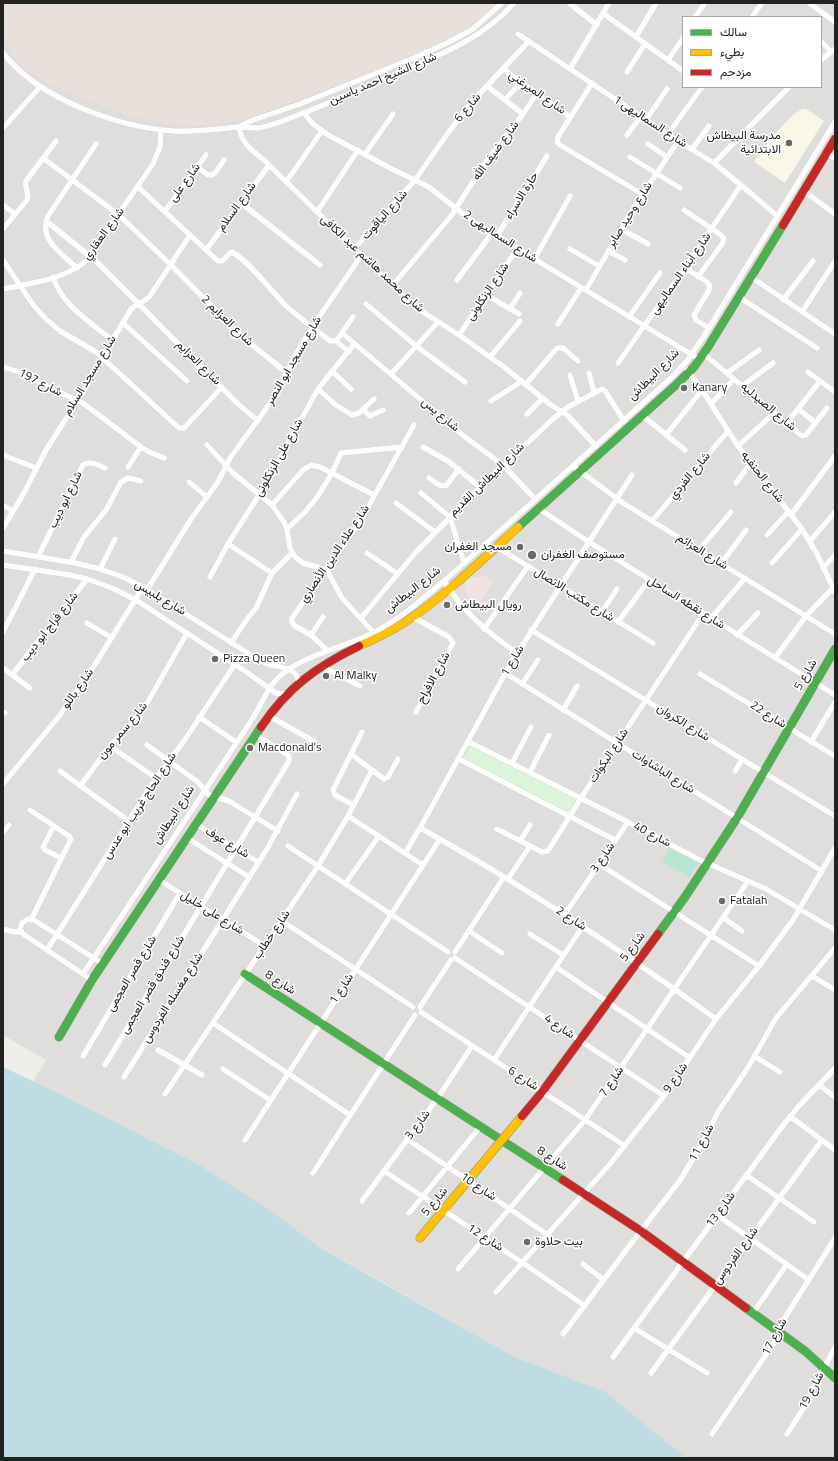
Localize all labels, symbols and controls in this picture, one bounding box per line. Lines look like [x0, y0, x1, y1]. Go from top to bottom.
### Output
legend [682, 16, 822, 88]
text: سالك [720, 22, 747, 41]
text: بطيء [720, 42, 744, 61]
street label: شارع الشيخ احمد ياسين [327, 50, 439, 108]
text: مزدحم [720, 62, 751, 81]
street label: شارع الميرغني [506, 68, 568, 118]
street label: شارع 6 [452, 91, 484, 125]
street label: شارع السماليهى 1 [610, 93, 690, 151]
street label: شارع ضيف الله [470, 118, 522, 184]
place label: مدرسة البيطاش الابتدائية [707, 129, 781, 157]
marker: مدرسة البيطاش الابتدائية [784, 138, 794, 148]
street label: شارع على [166, 161, 204, 205]
street label: حارة الاسراء [502, 170, 542, 222]
street label: شارع وحيد صابر [604, 179, 656, 251]
street label: شارع السلام [214, 180, 260, 234]
street label: شارع الياقوت [359, 187, 411, 243]
street label: شارع العقاري [80, 205, 128, 263]
street label: شارع السماليهى 2 [460, 208, 540, 266]
street label: شارع محمد هاشم عبد الكافى [317, 212, 427, 316]
street label: شارع أبناء السماليهى [647, 230, 715, 318]
street label: شارع الزنكلونى [463, 260, 513, 324]
street label: شارع العزايم 2 [198, 292, 256, 350]
street label: شارع مسجد ابو النصر [263, 314, 325, 408]
street label: شارع مسجد السلام [60, 333, 120, 419]
street label: شارع العزايم [172, 337, 224, 389]
street label: شارع البيطاش [625, 346, 683, 404]
street label: شارع 197 [16, 366, 64, 400]
street label: شارع الصيدليه [737, 380, 799, 434]
place label: Kanary [692, 381, 727, 395]
marker: Kanary [679, 383, 689, 393]
street label: شارع يس [418, 395, 462, 435]
street label: شارع على الزنكلونى [252, 416, 306, 500]
street label: شارع البيطاش القديم [446, 440, 528, 520]
street label: شارع الحنفيه [737, 448, 787, 506]
street label: شارع الفردي [666, 450, 714, 502]
street label: شارع ابو ديب [46, 469, 86, 531]
street label: شارع علاء الدين الأنصاري [297, 502, 373, 606]
street label: شارع العزائم [674, 531, 730, 573]
place label: مسجد الغفران [444, 540, 512, 554]
marker: مسجد الغفران [515, 542, 525, 552]
place label: مستوصف الغفران [541, 548, 625, 562]
marker: مستوصف الغفران [526, 549, 538, 561]
street label: شارع البيطاش [382, 564, 444, 616]
street label: شارع مكتب الاتصال [531, 565, 617, 625]
street label: شارع نقطه الساحل [645, 573, 727, 633]
street label: شارع بلبيس [132, 577, 188, 619]
street label: شارع فراج ابو ديب [18, 589, 82, 665]
place label: رويال البيطاش [455, 598, 522, 612]
marker: رويال البيطاش [442, 600, 452, 610]
street label: شارع 1 [498, 643, 528, 679]
street label: شارع الافراح [414, 650, 454, 706]
place label: Pizza Queen [223, 652, 285, 666]
marker: Pizza Queen [210, 654, 220, 664]
street label: شارع 5 [791, 657, 821, 693]
street label: شارع باللو [59, 666, 97, 712]
place label: Al Malky [334, 669, 377, 683]
marker: Al Malky [321, 671, 331, 681]
street label: شارع 22 [747, 698, 789, 732]
street label: شارع سمر مون [95, 699, 151, 763]
street label: شارع الكروان [654, 701, 712, 745]
street label: شارع البكوات [586, 726, 632, 786]
place label: Macdonald's [258, 741, 322, 755]
marker: Macdonald's [245, 743, 255, 753]
street label: شارع الباشاوات [629, 747, 697, 797]
street label: شارع الحاج غريب ابو عدس [100, 750, 180, 862]
street label: شارع البيطاش [150, 783, 198, 847]
street label: شارع 40 [631, 819, 673, 851]
street label: شارع عوف [202, 824, 252, 862]
street label: شارع 3 [588, 840, 618, 876]
street label: شارع على خليل [178, 888, 246, 938]
place label: Fatalah [730, 894, 767, 908]
marker: Fatalah [717, 896, 727, 906]
street label: شارع 2 [553, 904, 589, 934]
street label: شارع خطاب [250, 908, 294, 962]
street label: شارع 5 [617, 929, 649, 965]
street label: شارع قصر العجمى [104, 933, 160, 1015]
street label: شارع فندق قصر العجمى [118, 933, 188, 1037]
street label: شارع مغسله الفردوس [139, 950, 207, 1046]
street label: شارع 8 [262, 968, 298, 998]
street label: شارع 1 [327, 971, 357, 1007]
street label: شارع 4 [541, 1012, 577, 1042]
street label: شارع 9 [660, 1060, 692, 1096]
street label: شارع 6 [505, 1064, 541, 1094]
street label: شارع 7 [597, 1064, 627, 1100]
street label: شارع 3 [402, 1107, 434, 1143]
street label: شارع 11 [686, 1122, 718, 1164]
street label: شارع 8 [534, 1144, 570, 1174]
street label: شارع 10 [457, 1170, 499, 1204]
street label: شارع 5 [419, 1185, 451, 1219]
street label: شارع 13 [703, 1190, 739, 1230]
street label: شارع 12 [464, 1221, 506, 1255]
street label: شارع الفردوس [710, 1224, 762, 1288]
place label: بيت حلاوة [535, 1235, 583, 1249]
marker: بيت حلاوة [522, 1237, 532, 1247]
street label: شارع 17 [759, 1316, 791, 1358]
street label: شارع 19 [796, 1370, 828, 1412]

